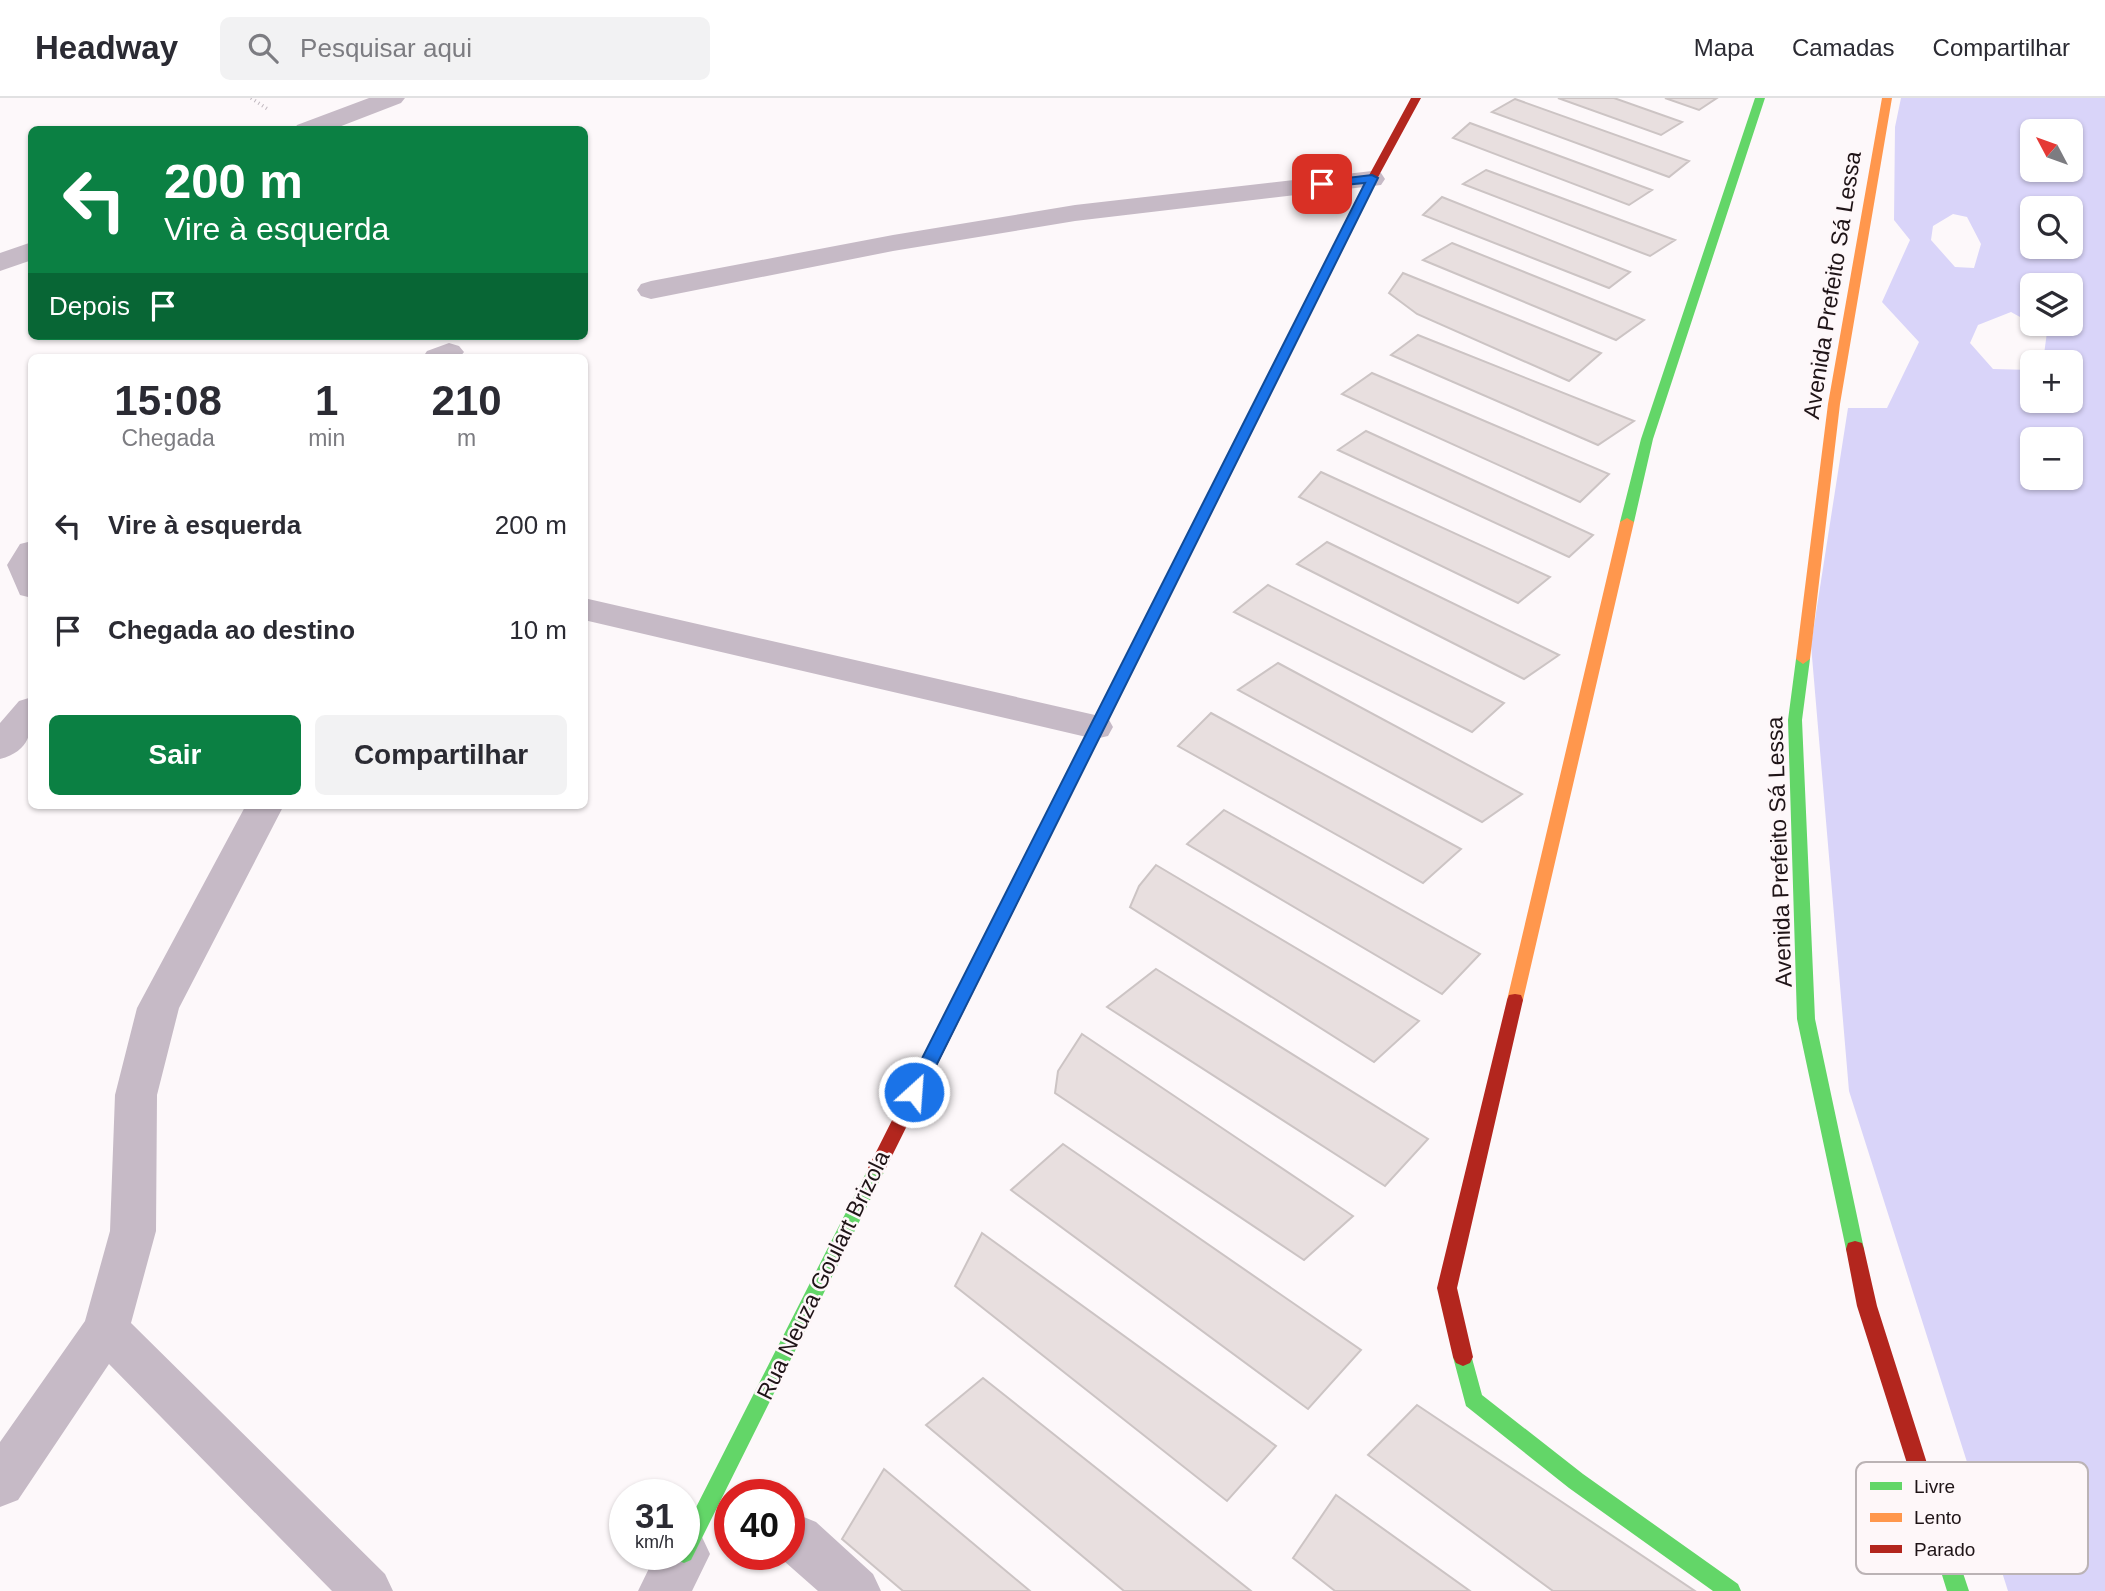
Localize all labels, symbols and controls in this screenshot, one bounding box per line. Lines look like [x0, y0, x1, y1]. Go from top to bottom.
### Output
search box [220, 17, 710, 80]
text: Headway [35, 29, 178, 66]
icon: search [244, 29, 282, 67]
text: Pesquisar aqui [300, 33, 472, 63]
text: Mapa [1694, 34, 1754, 61]
text: Camadas [1792, 34, 1895, 61]
text: Compartilhar [1933, 34, 2070, 61]
north arrow [2020, 119, 2082, 182]
map controls [2020, 119, 2083, 490]
street label: Avenida Prefeito Sá Lessa [1798, 149, 1866, 421]
icon: left [49, 154, 140, 245]
text: 200 m [164, 154, 303, 208]
pin [1292, 154, 1352, 214]
icon: arrive [1303, 165, 1341, 203]
button: search [2020, 196, 2083, 259]
text: Vire à esquerda [164, 211, 389, 247]
button: layers [2020, 273, 2083, 336]
icon: arrive [144, 287, 182, 325]
text: Depois [49, 291, 130, 321]
button: + [2020, 350, 2083, 413]
text: 15:08 [114, 377, 222, 424]
text: 1 [315, 377, 338, 424]
text: 210 [432, 377, 502, 424]
text: Chegada [121, 425, 215, 451]
text: min [308, 425, 345, 451]
text: m [457, 425, 476, 451]
button: − [2020, 427, 2083, 490]
icon: left [49, 507, 87, 545]
text: Vire à esquerda [108, 510, 301, 540]
text: 200 m [495, 510, 567, 540]
icon: arrive [49, 612, 87, 650]
text: Chegada ao destino [108, 615, 355, 645]
text: 10 m [509, 615, 567, 645]
button: Sair [49, 715, 301, 795]
button: Compartilhar [315, 715, 567, 795]
street label: Avenida Prefeito Sá Lessa [1761, 716, 1797, 988]
position arrow [877, 1055, 951, 1129]
street label: Rua Neuza Goulart Brizola [751, 1146, 895, 1404]
legend [1856, 1462, 2088, 1574]
text: Livre [1914, 1476, 1955, 1497]
speed limit sign: 40 [714, 1479, 805, 1570]
text: 31 [635, 1496, 674, 1535]
text: Lento [1914, 1507, 1962, 1528]
text: km/h [635, 1532, 674, 1552]
text: Parado [1914, 1539, 1975, 1560]

